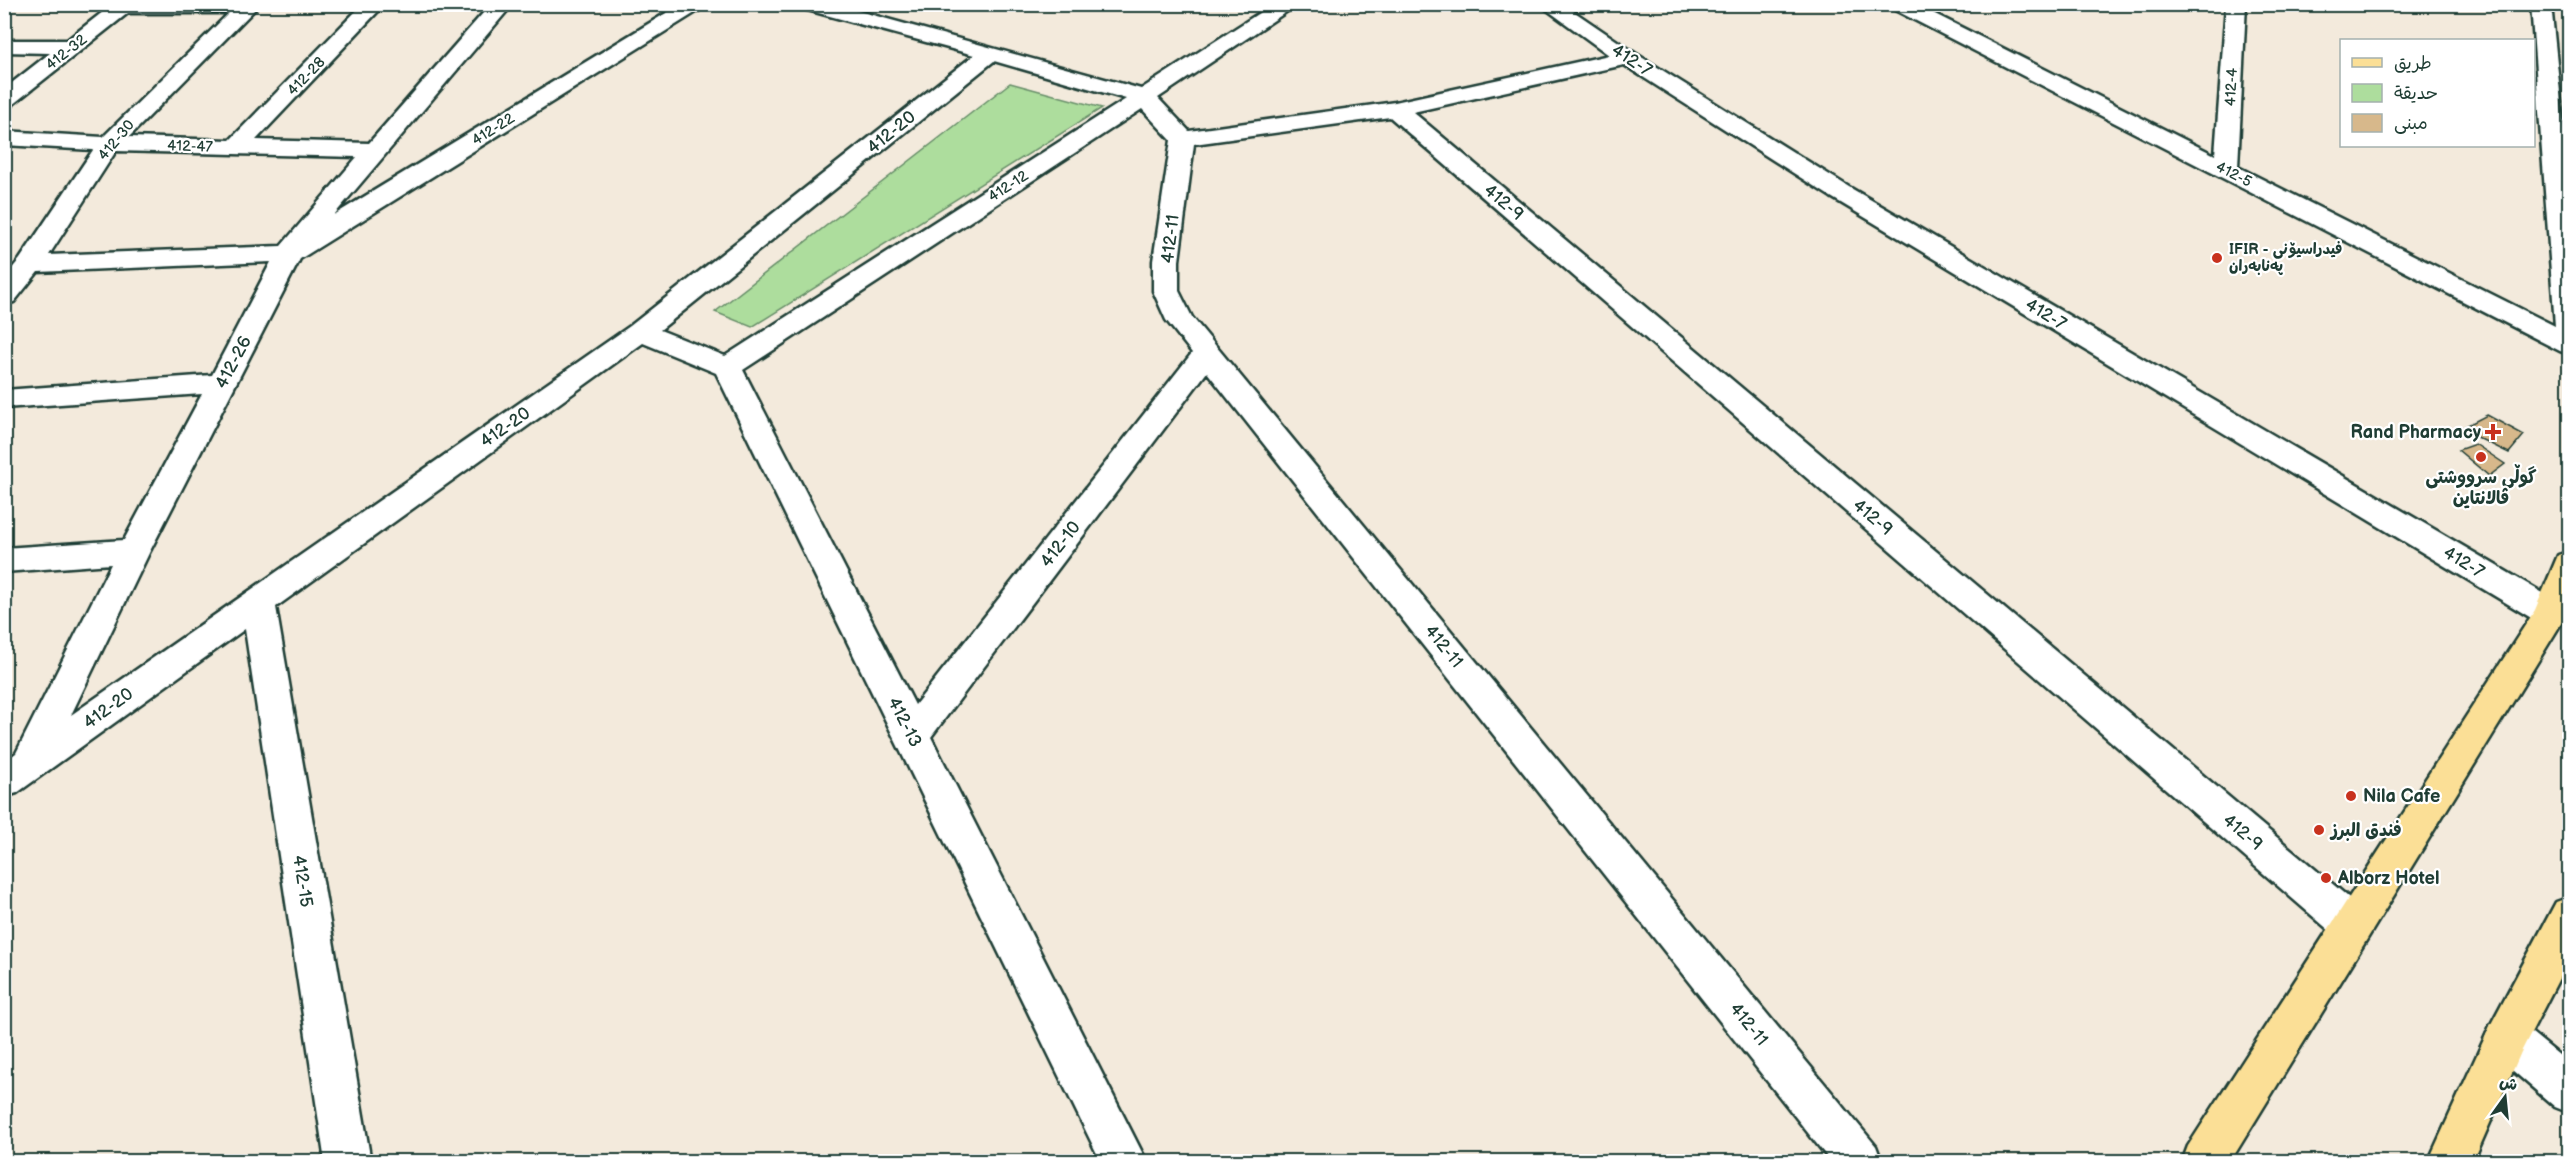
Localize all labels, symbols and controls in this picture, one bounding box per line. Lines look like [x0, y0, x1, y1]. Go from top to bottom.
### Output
street label: 412-32 [42, 30, 91, 74]
legend [2340, 39, 2535, 147]
street label: 412-7 [1608, 40, 1656, 81]
street label: 412-28 [283, 53, 330, 100]
text: طريق [2394, 53, 2432, 74]
street label: 412-4 [2221, 67, 2242, 107]
text: حديقة [2394, 83, 2438, 104]
street label: 412-20 [863, 106, 920, 158]
street label: 412-22 [468, 109, 518, 150]
text: مبنى [2394, 113, 2428, 134]
street label: 412-30 [94, 116, 139, 165]
street label: 412-47 [167, 136, 214, 157]
street label: 412-5 [2213, 157, 2255, 192]
street label: 412-12 [985, 166, 1032, 206]
street label: 412-9 [1479, 180, 1528, 225]
street label: 412-11 [1157, 213, 1184, 265]
place label: IFIR - فیدراسیۆنی پەنابەران [2229, 240, 2342, 276]
marker: IFIR - فیدراسیۆنی پەنابەران [2210, 251, 2224, 265]
street label: 412-7 [2021, 294, 2070, 335]
street label: 412-26 [211, 332, 256, 392]
street label: 412-20 [476, 403, 534, 452]
place label: Rand Pharmacy [2351, 422, 2482, 443]
marker: Rand Pharmacy [2486, 425, 2500, 439]
marker: گوڵی سرووشتی ڤالانتاین [2474, 450, 2488, 464]
place label: گوڵی سرووشتی ڤالانتاین [2426, 464, 2536, 509]
street label: 412-9 [1848, 495, 1897, 540]
street label: 412-10 [1036, 517, 1085, 572]
street label: 412-7 [2439, 542, 2488, 583]
street label: 412-11 [1420, 621, 1467, 672]
street label: 412-20 [79, 683, 137, 733]
street label: 412-13 [883, 694, 926, 751]
place label: Nila Cafe [2363, 786, 2440, 807]
marker: Nila Cafe [2344, 789, 2358, 803]
street label: 412-9 [2218, 810, 2267, 855]
place label: فندق البرز [2329, 820, 2402, 841]
marker: فندق البرز [2312, 823, 2326, 837]
street label: 412-15 [288, 854, 317, 909]
place label: Alborz Hotel [2337, 868, 2439, 889]
marker: Alborz Hotel [2319, 871, 2333, 885]
street label: 412-11 [1725, 999, 1772, 1050]
north arrow [2475, 1067, 2535, 1127]
text: ش [2498, 1073, 2519, 1095]

